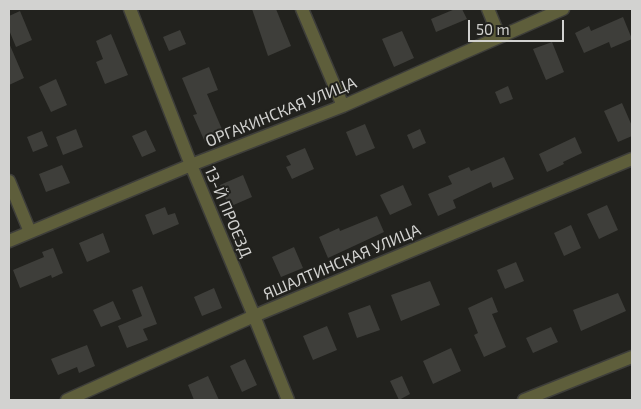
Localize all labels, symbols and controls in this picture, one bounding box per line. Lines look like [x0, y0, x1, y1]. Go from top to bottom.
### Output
scale bar [471, 10, 567, 42]
text: 50 m [476, 20, 510, 38]
street label: ОРГАКИНСКАЯ УЛИЦА [203, 73, 359, 151]
street label: 13-Й ПРОЕЗД [200, 164, 256, 260]
street label: ЯШАЛТИНСКАЯ УЛИЦА [261, 220, 423, 304]

